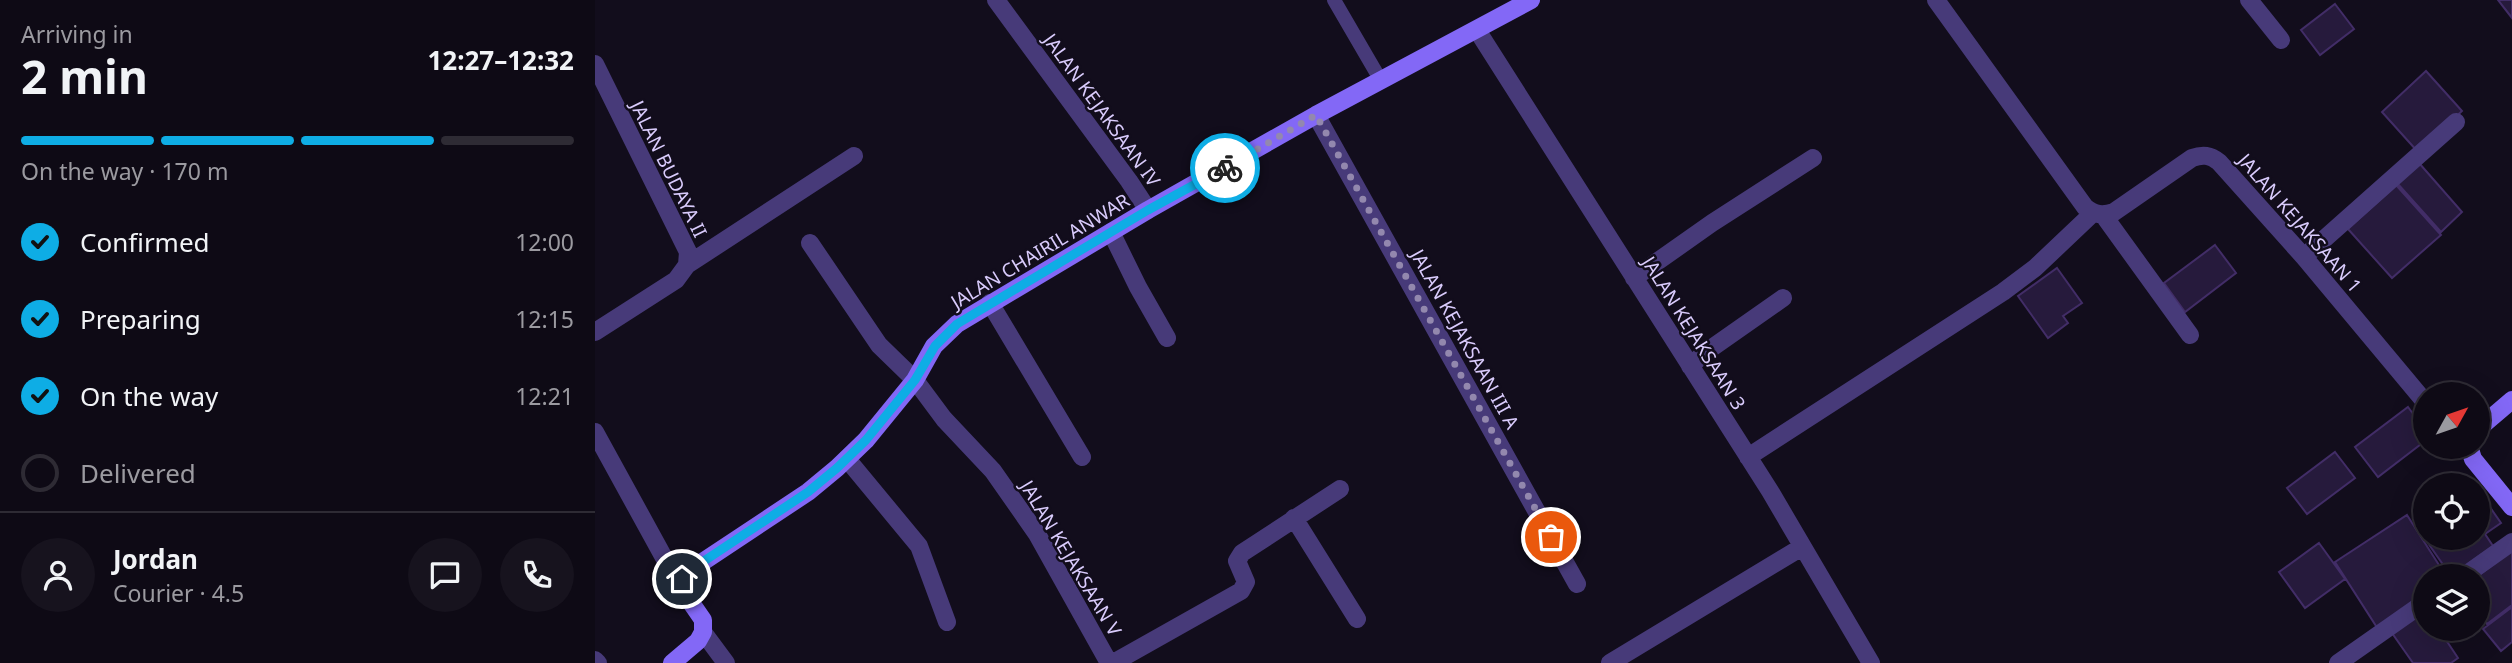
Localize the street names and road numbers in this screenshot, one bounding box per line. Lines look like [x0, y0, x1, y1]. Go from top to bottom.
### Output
street label: JALAN KEJAKSAAN IV [1036, 27, 1167, 192]
street label: JALAN BUDAYA II [624, 94, 713, 242]
street label: JALAN KEJAKSAAN 1 [2231, 146, 2368, 298]
street label: JALAN CHAIRIL ANWAR [944, 187, 1134, 316]
street label: JALAN KEJAKSAAN III A [1404, 243, 1526, 434]
street label: JALAN KEJAKSAAN 3 [1635, 250, 1752, 415]
street label: JALAN KEJAKSAAN V [1013, 474, 1128, 641]

